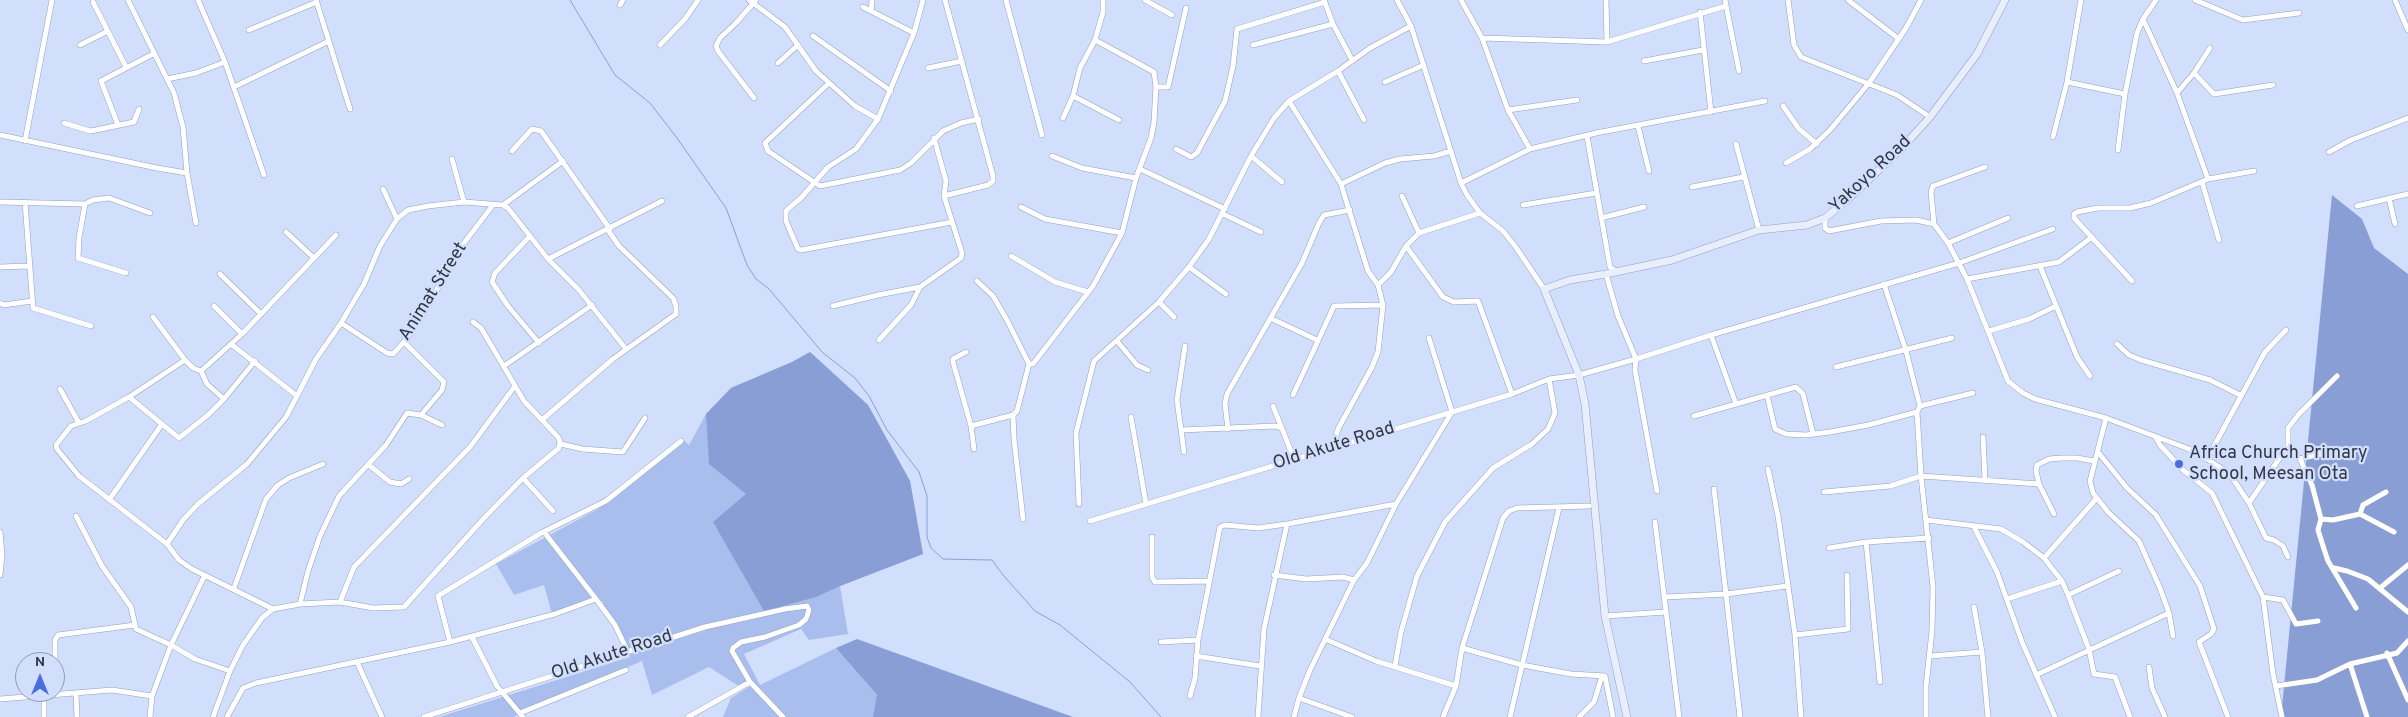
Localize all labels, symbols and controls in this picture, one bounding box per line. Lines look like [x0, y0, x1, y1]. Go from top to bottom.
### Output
street label: Yakoyo Road [1826, 132, 1916, 218]
street label: Animat Street [395, 239, 473, 345]
street label: Old Akute Road [1271, 418, 1397, 476]
place label: Africa Church Primary School, Meesan Ota [2189, 443, 2368, 486]
marker: Africa Church Primary School, Meesan Ota [2173, 458, 2185, 470]
street label: Old Akute Road [549, 626, 675, 686]
north arrow [15, 652, 65, 702]
text: N [35, 654, 45, 671]

